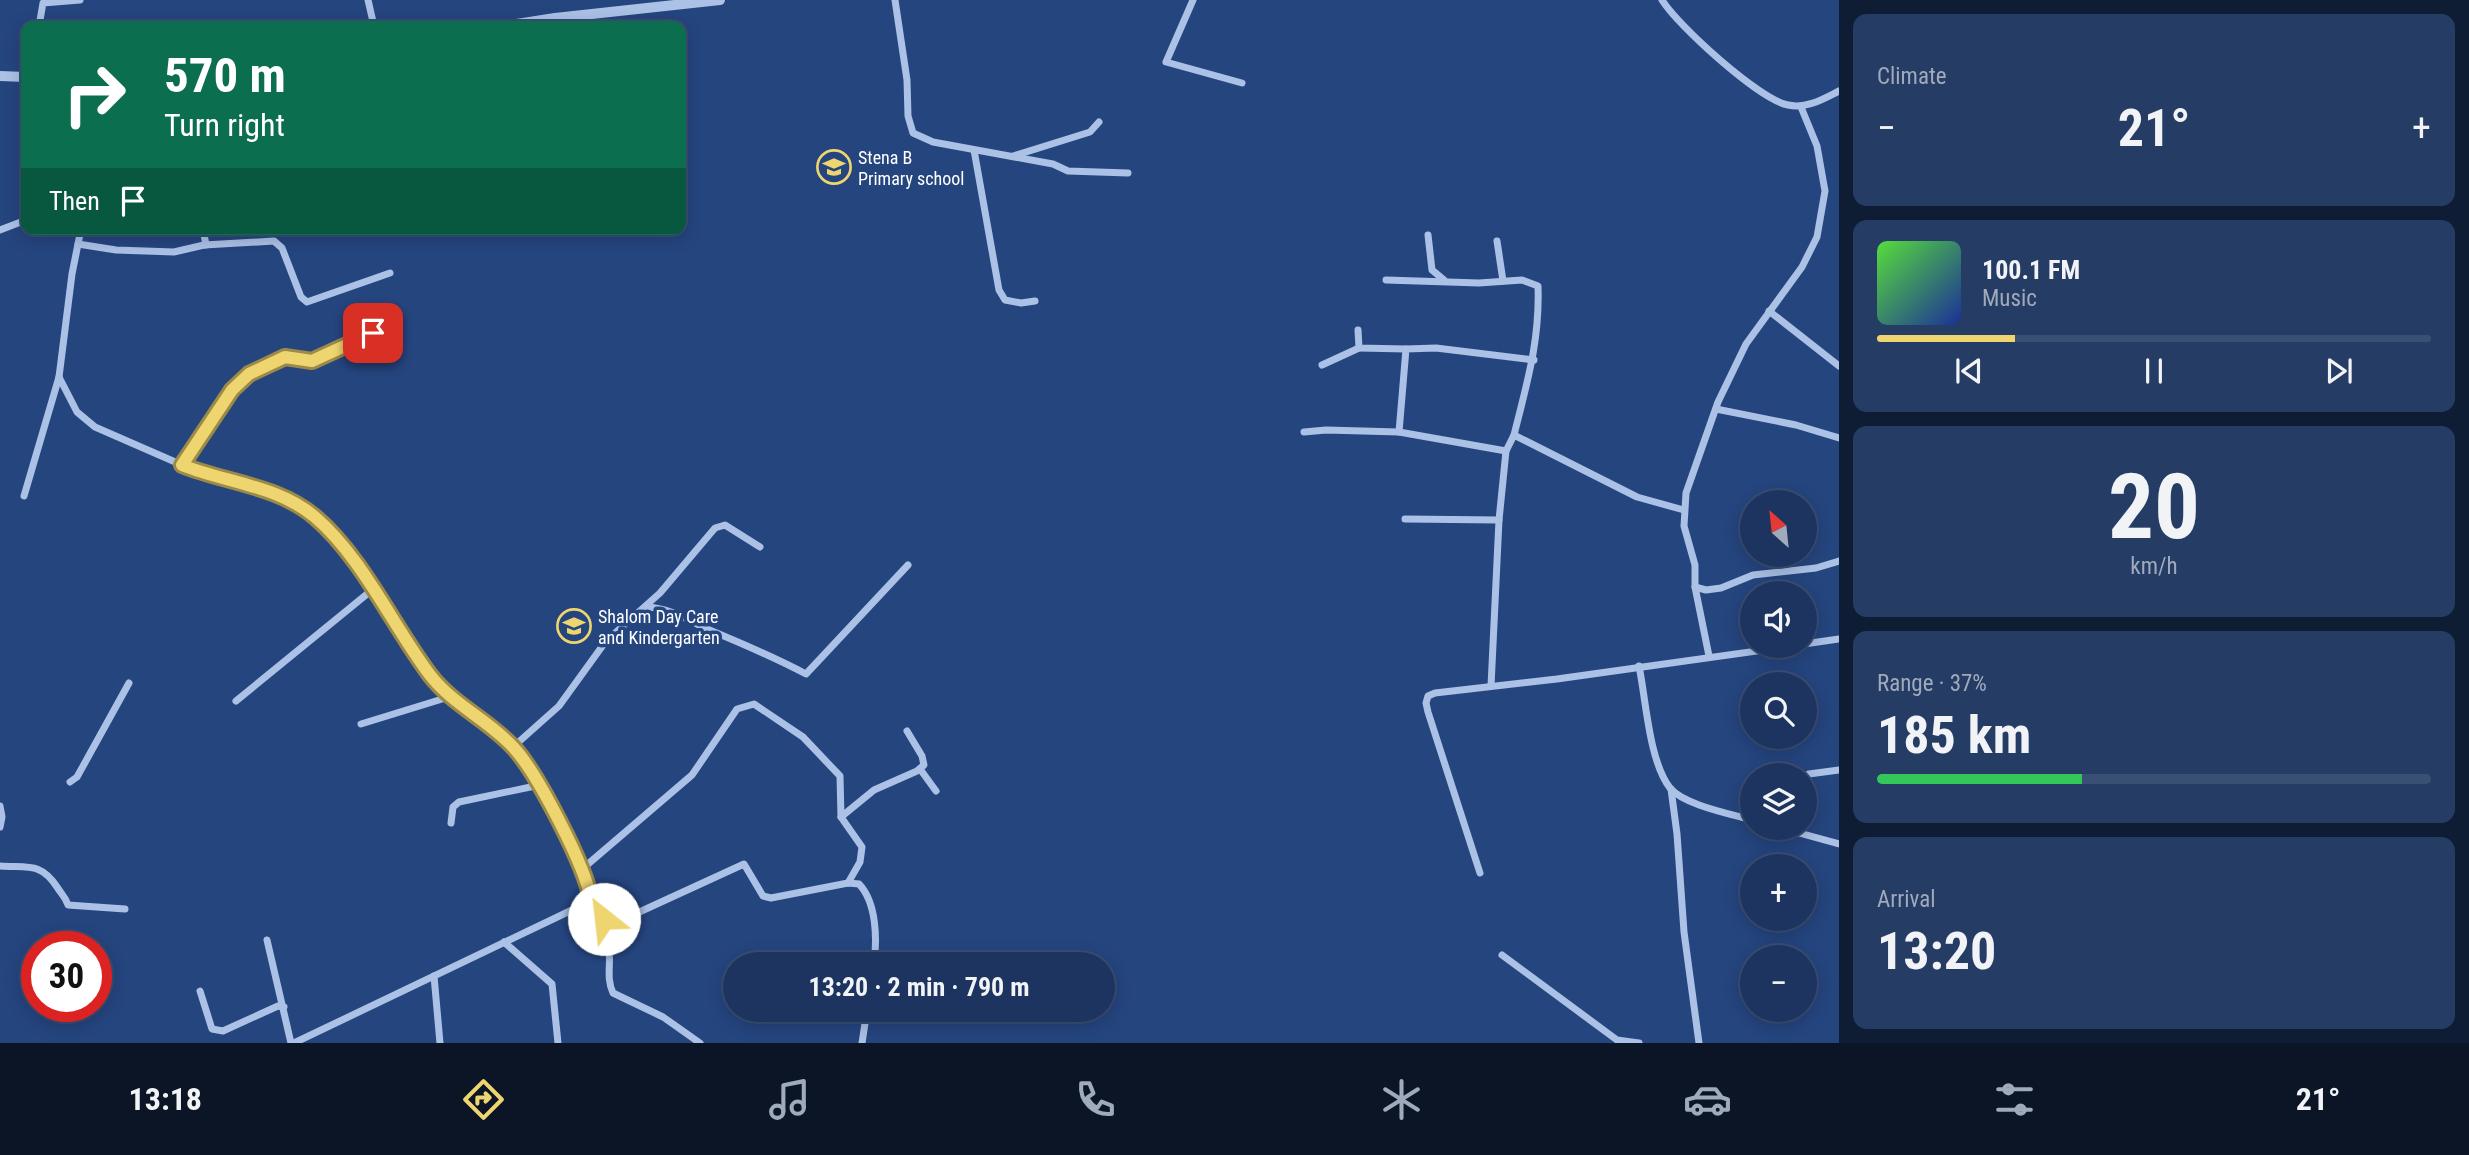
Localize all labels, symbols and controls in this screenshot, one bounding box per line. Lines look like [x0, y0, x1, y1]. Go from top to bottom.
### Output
text: 570 m [164, 47, 286, 104]
icon: right [49, 49, 140, 140]
text: Climate [1877, 63, 1947, 90]
text: 21° [2118, 98, 2190, 159]
text: Turn right [164, 106, 285, 144]
text: − [1877, 106, 1896, 150]
text: + [2412, 106, 2431, 150]
place label: Stena B Primary school [858, 147, 964, 189]
school or university icon: Stena B Primary school [815, 148, 853, 186]
icon: arrive [114, 182, 152, 220]
text: Then [49, 186, 100, 216]
text: 100.1 FM [1982, 255, 2080, 285]
text: Music [1982, 285, 2037, 312]
pin [343, 303, 403, 363]
icon: arrive [354, 314, 392, 352]
icon: previous [1950, 352, 1988, 390]
icon: pause [2135, 352, 2173, 390]
icon: next [2320, 352, 2358, 390]
text: 20 [2108, 454, 2200, 560]
north arrow [1740, 490, 1816, 567]
map controls [1740, 490, 1817, 1022]
text: km/h [2130, 553, 2178, 580]
button: sound [1740, 581, 1817, 658]
place label: Shalom Day Care and Kindergarten [598, 606, 720, 648]
school or university icon: Shalom Day Care and Kindergarten [555, 607, 593, 645]
text: Range · 37% [1877, 670, 1987, 697]
button: search [1740, 672, 1817, 749]
text: 185 km [1877, 705, 2031, 766]
button: layers [1740, 763, 1817, 840]
button: + [1740, 854, 1817, 931]
position arrow [567, 882, 641, 956]
text: Arrival [1877, 886, 1936, 913]
text: 13:20 [1877, 921, 1996, 982]
speed limit sign: 30 [21, 931, 112, 1022]
button: − [1740, 945, 1817, 1022]
text: 13:20 · 2 min · 790 m [809, 972, 1029, 1002]
icon: directions [459, 1075, 508, 1124]
icon: music [765, 1075, 814, 1124]
icon: phone [1071, 1075, 1120, 1124]
icon: climate [1377, 1075, 1426, 1124]
icon: car [1683, 1075, 1732, 1124]
icon: filters [1990, 1075, 2039, 1124]
text: 13:18 [129, 1080, 202, 1118]
text: 21° [2296, 1080, 2340, 1118]

